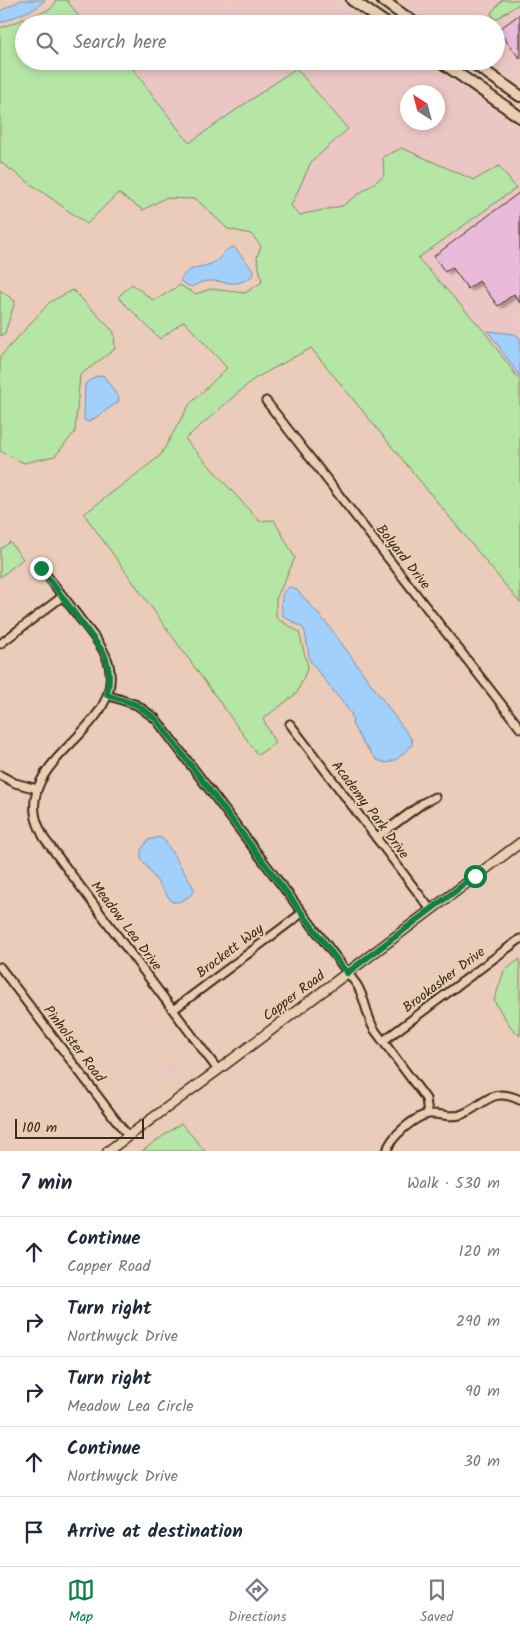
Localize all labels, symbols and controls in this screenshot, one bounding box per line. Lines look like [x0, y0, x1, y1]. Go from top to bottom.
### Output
search box [15, 15, 505, 70]
text: Search here [73, 28, 167, 58]
icon: search [33, 29, 61, 57]
north arrow [400, 85, 445, 130]
street label: Bolyard Drive [370, 519, 436, 595]
route end [30, 557, 53, 580]
street label: Academy Park Drive [326, 756, 415, 864]
route start [464, 865, 487, 888]
street label: Meadow Lea Drive [85, 876, 168, 976]
street label: Brockett Way [192, 918, 269, 984]
street label: Brookasher Drive [398, 941, 491, 1018]
street label: Capper Road [258, 965, 331, 1027]
street label: Pinholster Road [38, 1001, 111, 1088]
scale bar [15, 1116, 144, 1139]
text: 100 m [22, 1117, 57, 1139]
text: 7 min [20, 1167, 72, 1200]
text: Walk · 530 m [407, 1171, 500, 1196]
text: Continue [67, 1224, 140, 1254]
icon: ahead [20, 1238, 48, 1266]
text: 120 m [459, 1239, 500, 1264]
text: Capper Road [67, 1254, 150, 1279]
text: Turn right [67, 1294, 152, 1324]
icon: right [20, 1308, 48, 1336]
text: 290 m [456, 1309, 500, 1334]
text: Northwyck Drive [67, 1324, 178, 1349]
text: Turn right [67, 1364, 152, 1394]
icon: right [20, 1378, 48, 1406]
text: 90 m [465, 1379, 500, 1404]
text: Meadow Lea Circle [67, 1394, 194, 1419]
text: Continue [67, 1434, 140, 1464]
icon: ahead [20, 1448, 48, 1476]
text: 30 m [464, 1449, 500, 1474]
text: Northwyck Drive [67, 1464, 178, 1489]
text: Arrive at destination [67, 1517, 243, 1547]
icon: arrive [20, 1518, 48, 1546]
tab: Map [67, 1576, 95, 1628]
tab: Directions [228, 1576, 286, 1628]
tab: Saved [420, 1576, 453, 1628]

